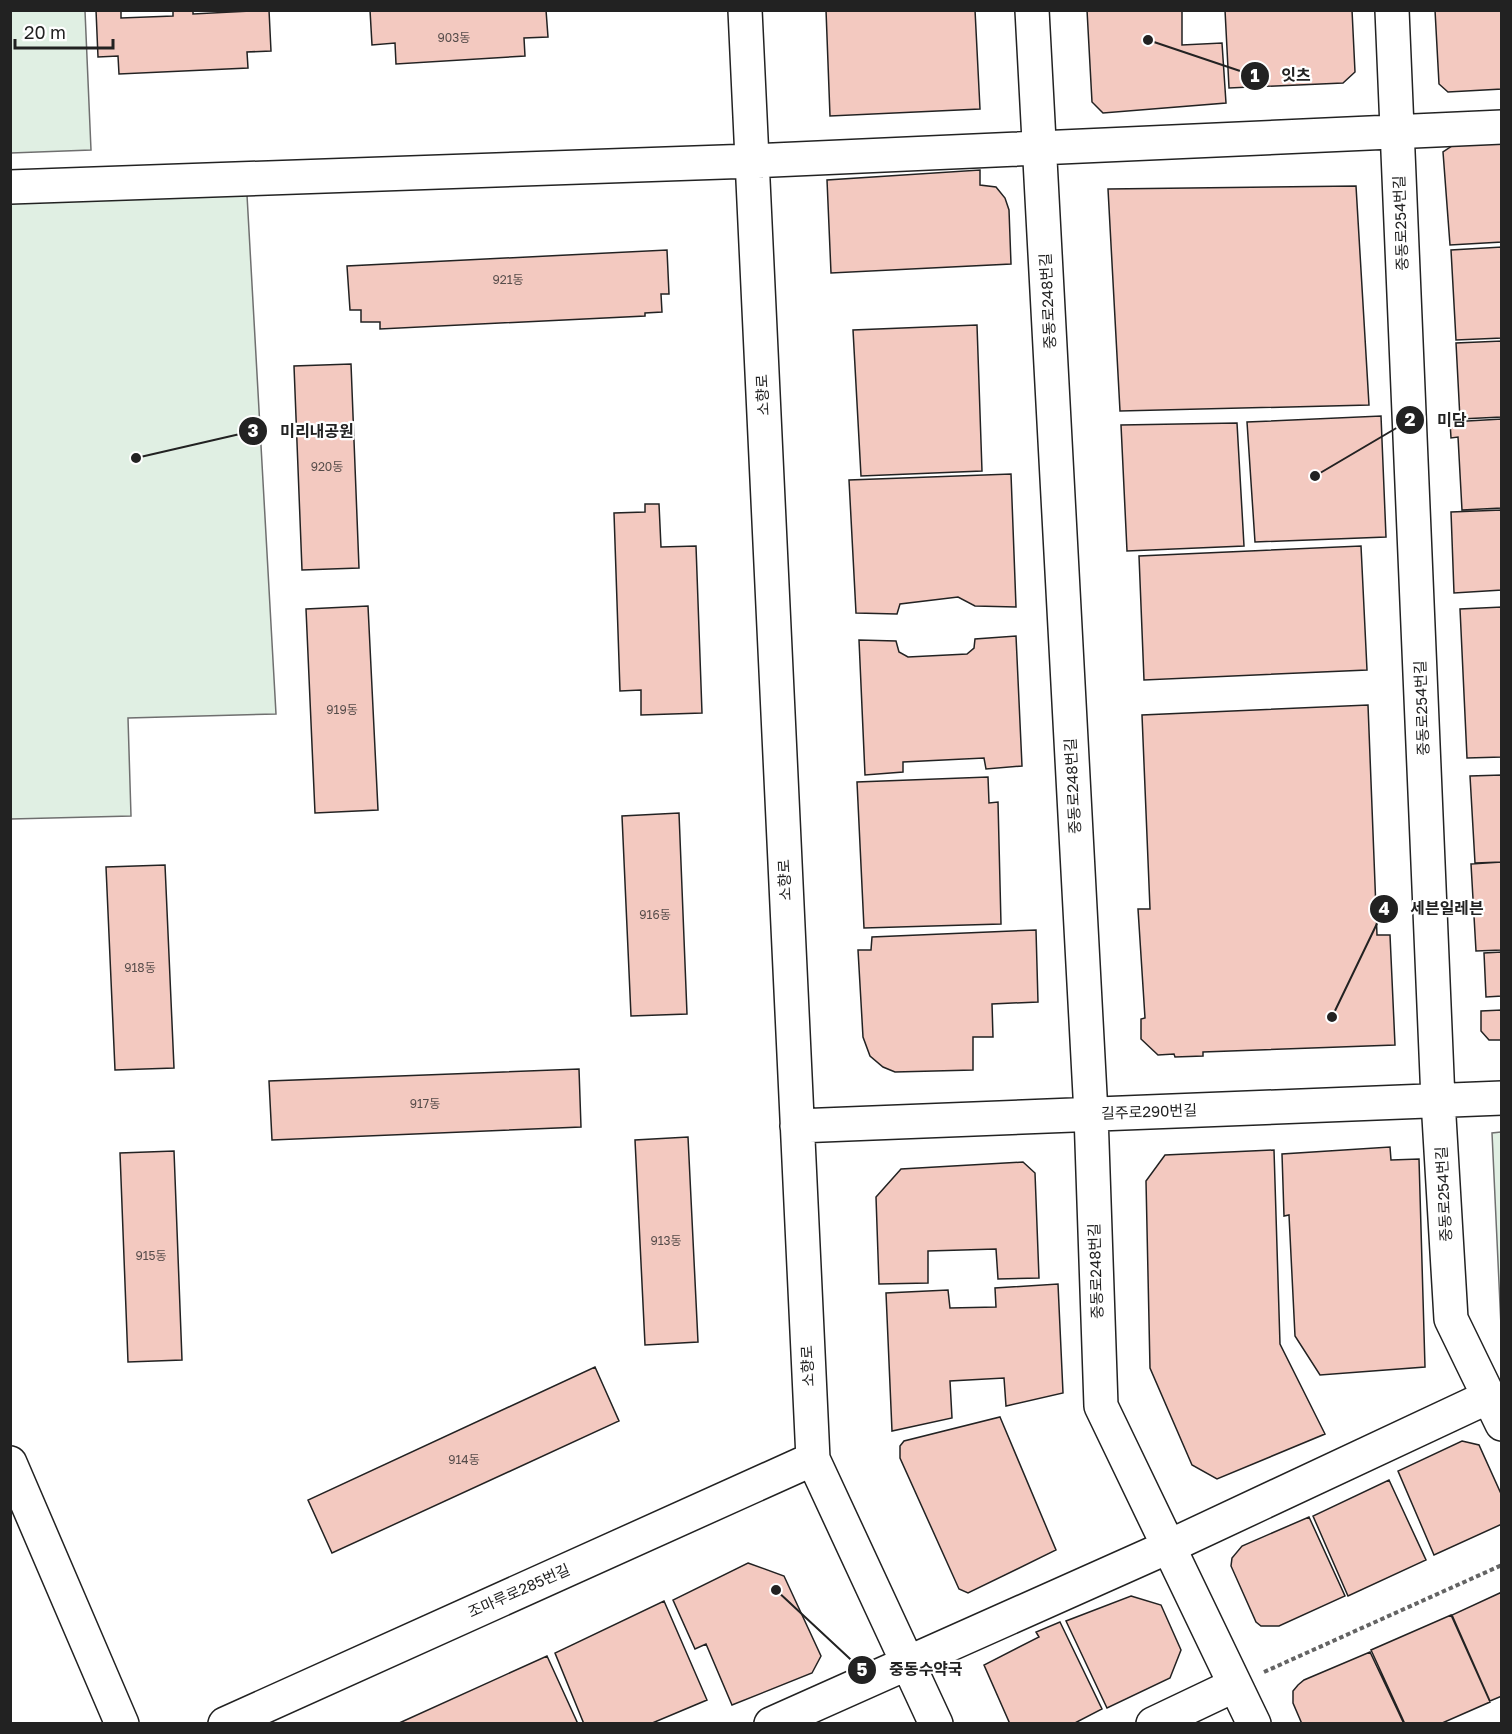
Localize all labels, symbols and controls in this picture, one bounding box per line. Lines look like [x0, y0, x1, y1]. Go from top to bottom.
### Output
scale bar [15, 12, 112, 50]
text: 20 m [24, 21, 66, 43]
house number: 903동 [438, 30, 470, 45]
callout: 잇츠 [1240, 59, 1323, 93]
text: 1 [1250, 64, 1260, 86]
text: 잇츠 [1281, 65, 1311, 85]
street label: 중동로254번길 [1389, 175, 1411, 271]
street label: 중동로248번길 [1036, 253, 1059, 349]
house number: 921동 [492, 272, 524, 287]
street label: 소향로 [752, 374, 772, 416]
callout: 미담 [1395, 403, 1479, 437]
text: 2 [1405, 408, 1416, 430]
text: 미담 [1437, 410, 1467, 430]
callout: 미리내공원 [238, 414, 366, 448]
text: 3 [248, 419, 259, 441]
text: 미리내공원 [280, 421, 354, 441]
house number: 920동 [311, 459, 343, 474]
street label: 중동로254번길 [1410, 660, 1432, 756]
house number: 919동 [326, 702, 358, 717]
street label: 중동로248번길 [1061, 738, 1084, 834]
street label: 소향로 [774, 859, 794, 901]
callout: 세븐일레븐 [1369, 892, 1496, 926]
text: 4 [1378, 897, 1390, 919]
text: 세븐일레븐 [1410, 898, 1484, 918]
house number: 916동 [639, 907, 671, 922]
house number: 918동 [124, 960, 156, 975]
house number: 917동 [410, 1096, 440, 1111]
street label: 길주로290번길 [1101, 1100, 1197, 1122]
street label: 중동로254번길 [1432, 1146, 1454, 1242]
street label: 중동로248번길 [1084, 1223, 1106, 1319]
house number: 913동 [650, 1233, 682, 1248]
house number: 915동 [135, 1248, 167, 1263]
street label: 소향로 [797, 1345, 817, 1387]
house number: 914동 [448, 1452, 480, 1467]
street label: 조마루로285번길 [465, 1560, 572, 1621]
callout: 중동수약국 [847, 1653, 975, 1687]
text: 5 [857, 1658, 868, 1680]
text: 중동수약국 [889, 1659, 963, 1679]

